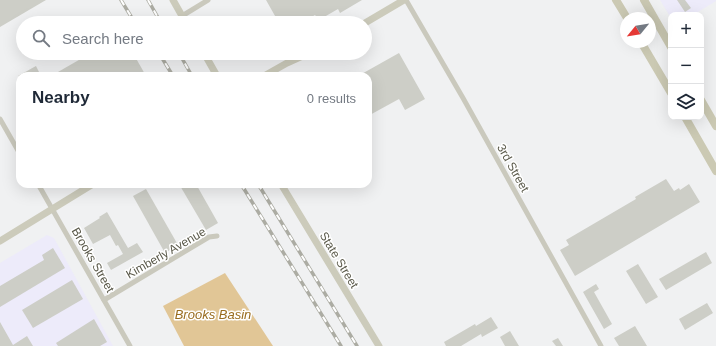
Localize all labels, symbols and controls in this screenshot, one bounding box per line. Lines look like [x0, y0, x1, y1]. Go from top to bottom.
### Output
north arrow [620, 12, 656, 48]
map controls [668, 12, 704, 120]
button: + [668, 12, 704, 48]
search box [16, 16, 372, 60]
icon: search [30, 27, 52, 49]
text: Search here [62, 30, 144, 47]
button: − [668, 48, 704, 84]
button: layers [668, 84, 704, 120]
text: Nearby [32, 88, 90, 107]
text: 0 results [307, 91, 356, 106]
street label: 3rd Street [494, 142, 532, 195]
street label: Kimberly Avenue [124, 224, 209, 282]
street label: Brooks Street [69, 225, 118, 296]
street label: State Street [317, 229, 362, 291]
water label: Brooks Basin [175, 307, 251, 322]

